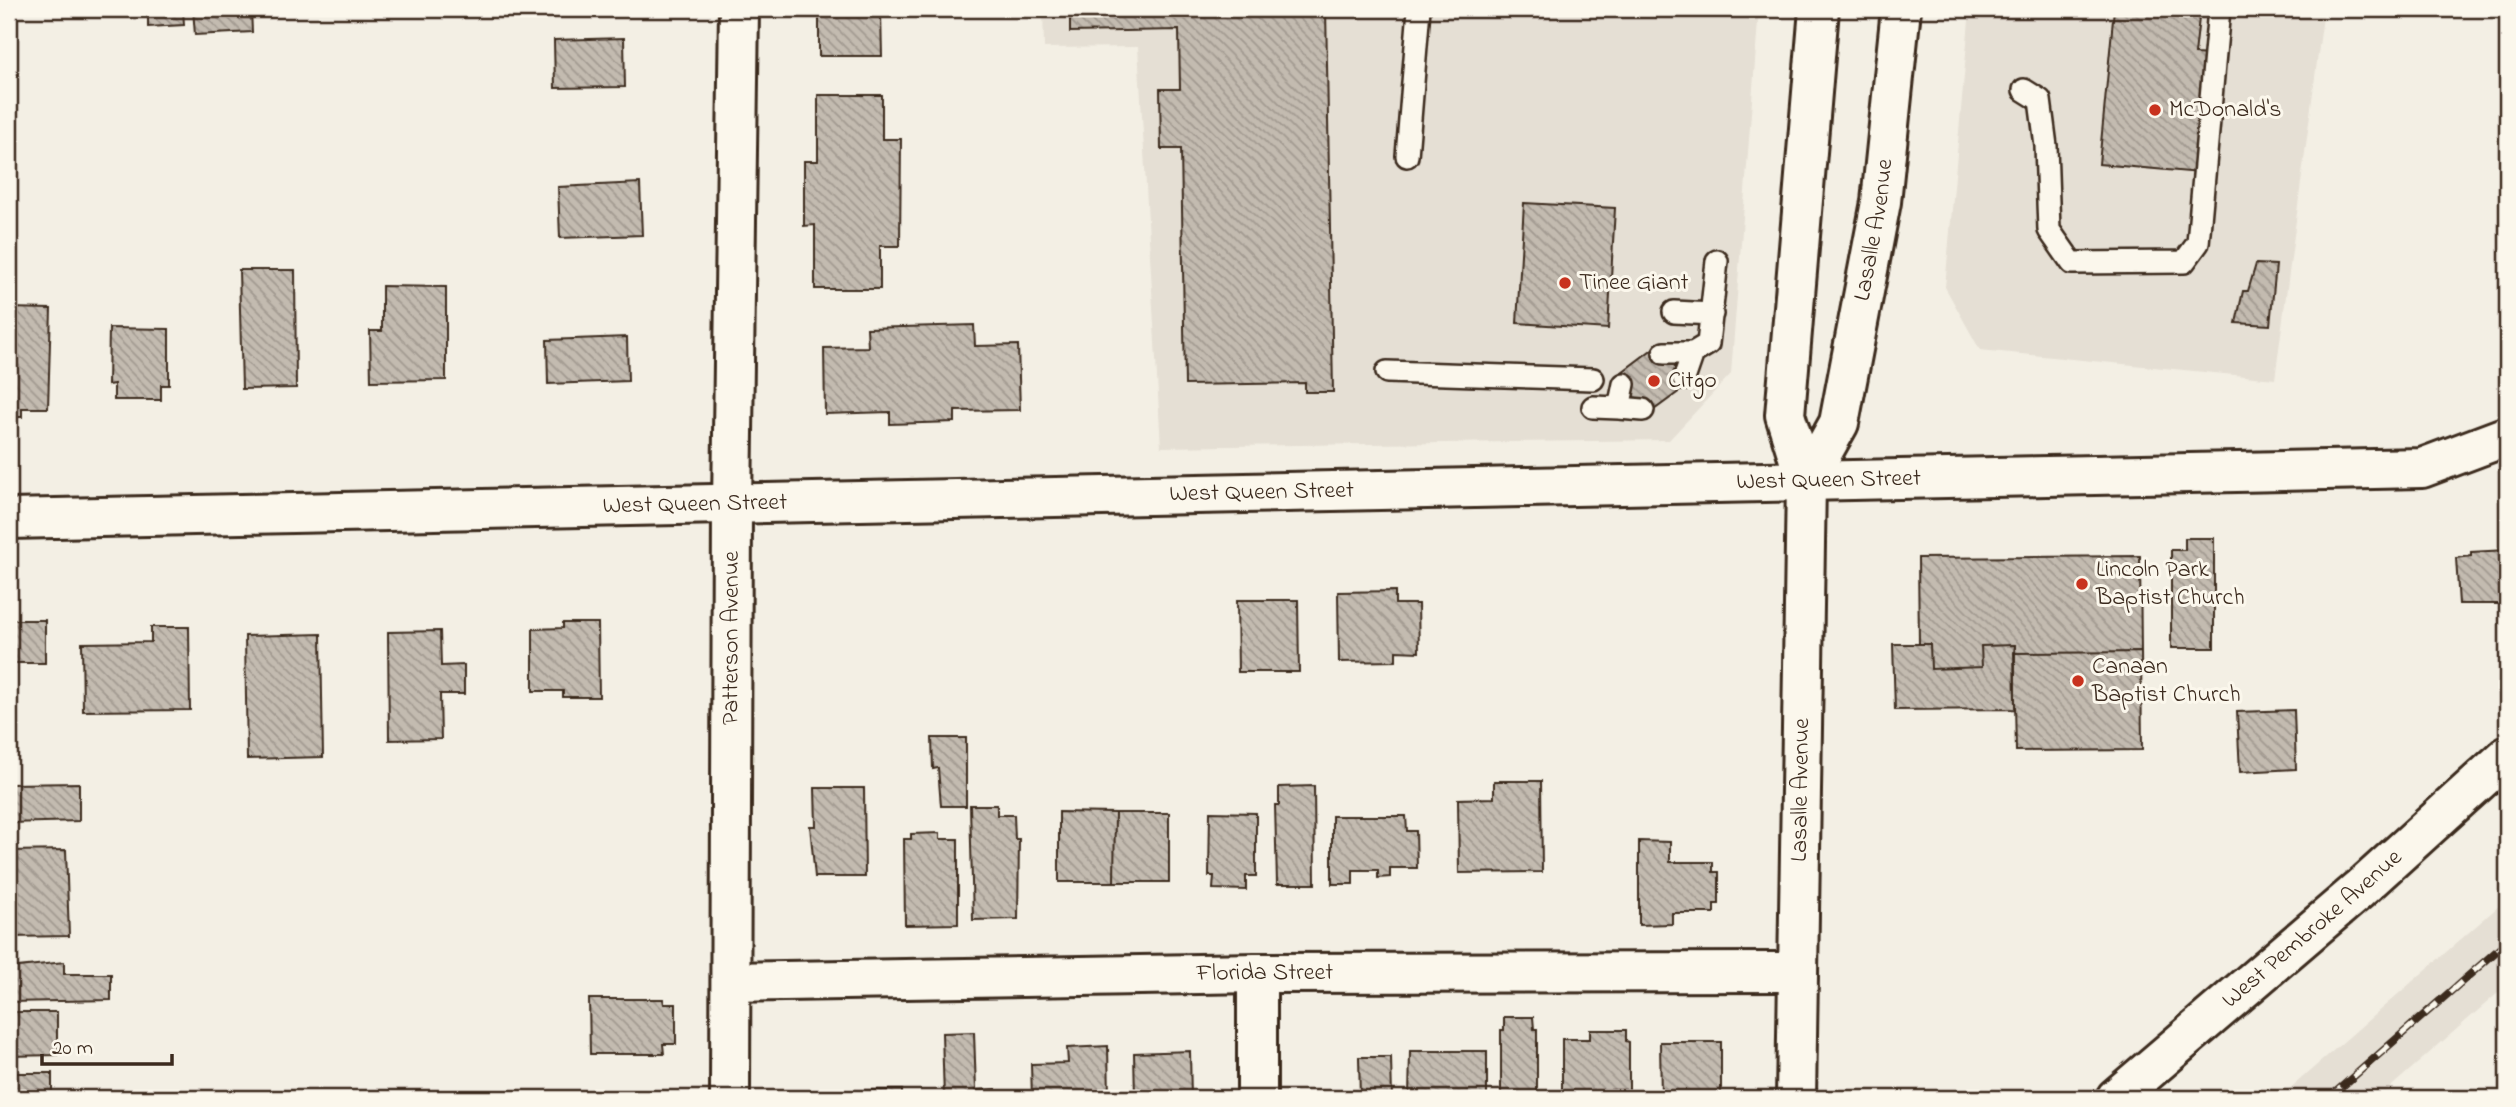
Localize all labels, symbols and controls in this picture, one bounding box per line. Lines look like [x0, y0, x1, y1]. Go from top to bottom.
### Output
place label: McDonald's [2169, 93, 2281, 128]
marker: McDonald's [2147, 102, 2163, 118]
street label: Lasalle Avenue [1845, 157, 1903, 304]
place label: Tinee Giant [1579, 266, 1689, 301]
marker: Tinee Giant [1557, 275, 1573, 291]
place label: Citgo [1668, 364, 1717, 399]
marker: Citgo [1646, 373, 1662, 389]
street label: West Queen Street [1736, 461, 1921, 500]
street label: West Queen Street [1169, 473, 1354, 512]
street label: West Queen Street [602, 485, 788, 524]
street label: Patterson Avenue [714, 551, 749, 725]
place label: Lincoln Park Baptist Church [2095, 553, 2245, 616]
marker: Lincoln Park Baptist Church [2074, 576, 2090, 592]
place label: Canaan Baptist Church [2091, 650, 2241, 713]
marker: Canaan Baptist Church [2070, 673, 2086, 689]
street label: Lasalle Avenue [1782, 718, 1820, 862]
street label: West Pembroke Avenue [2215, 841, 2411, 1017]
street label: Florida Street [1195, 955, 1333, 992]
scale bar [42, 1023, 172, 1067]
text: 20 m [52, 1034, 93, 1064]

